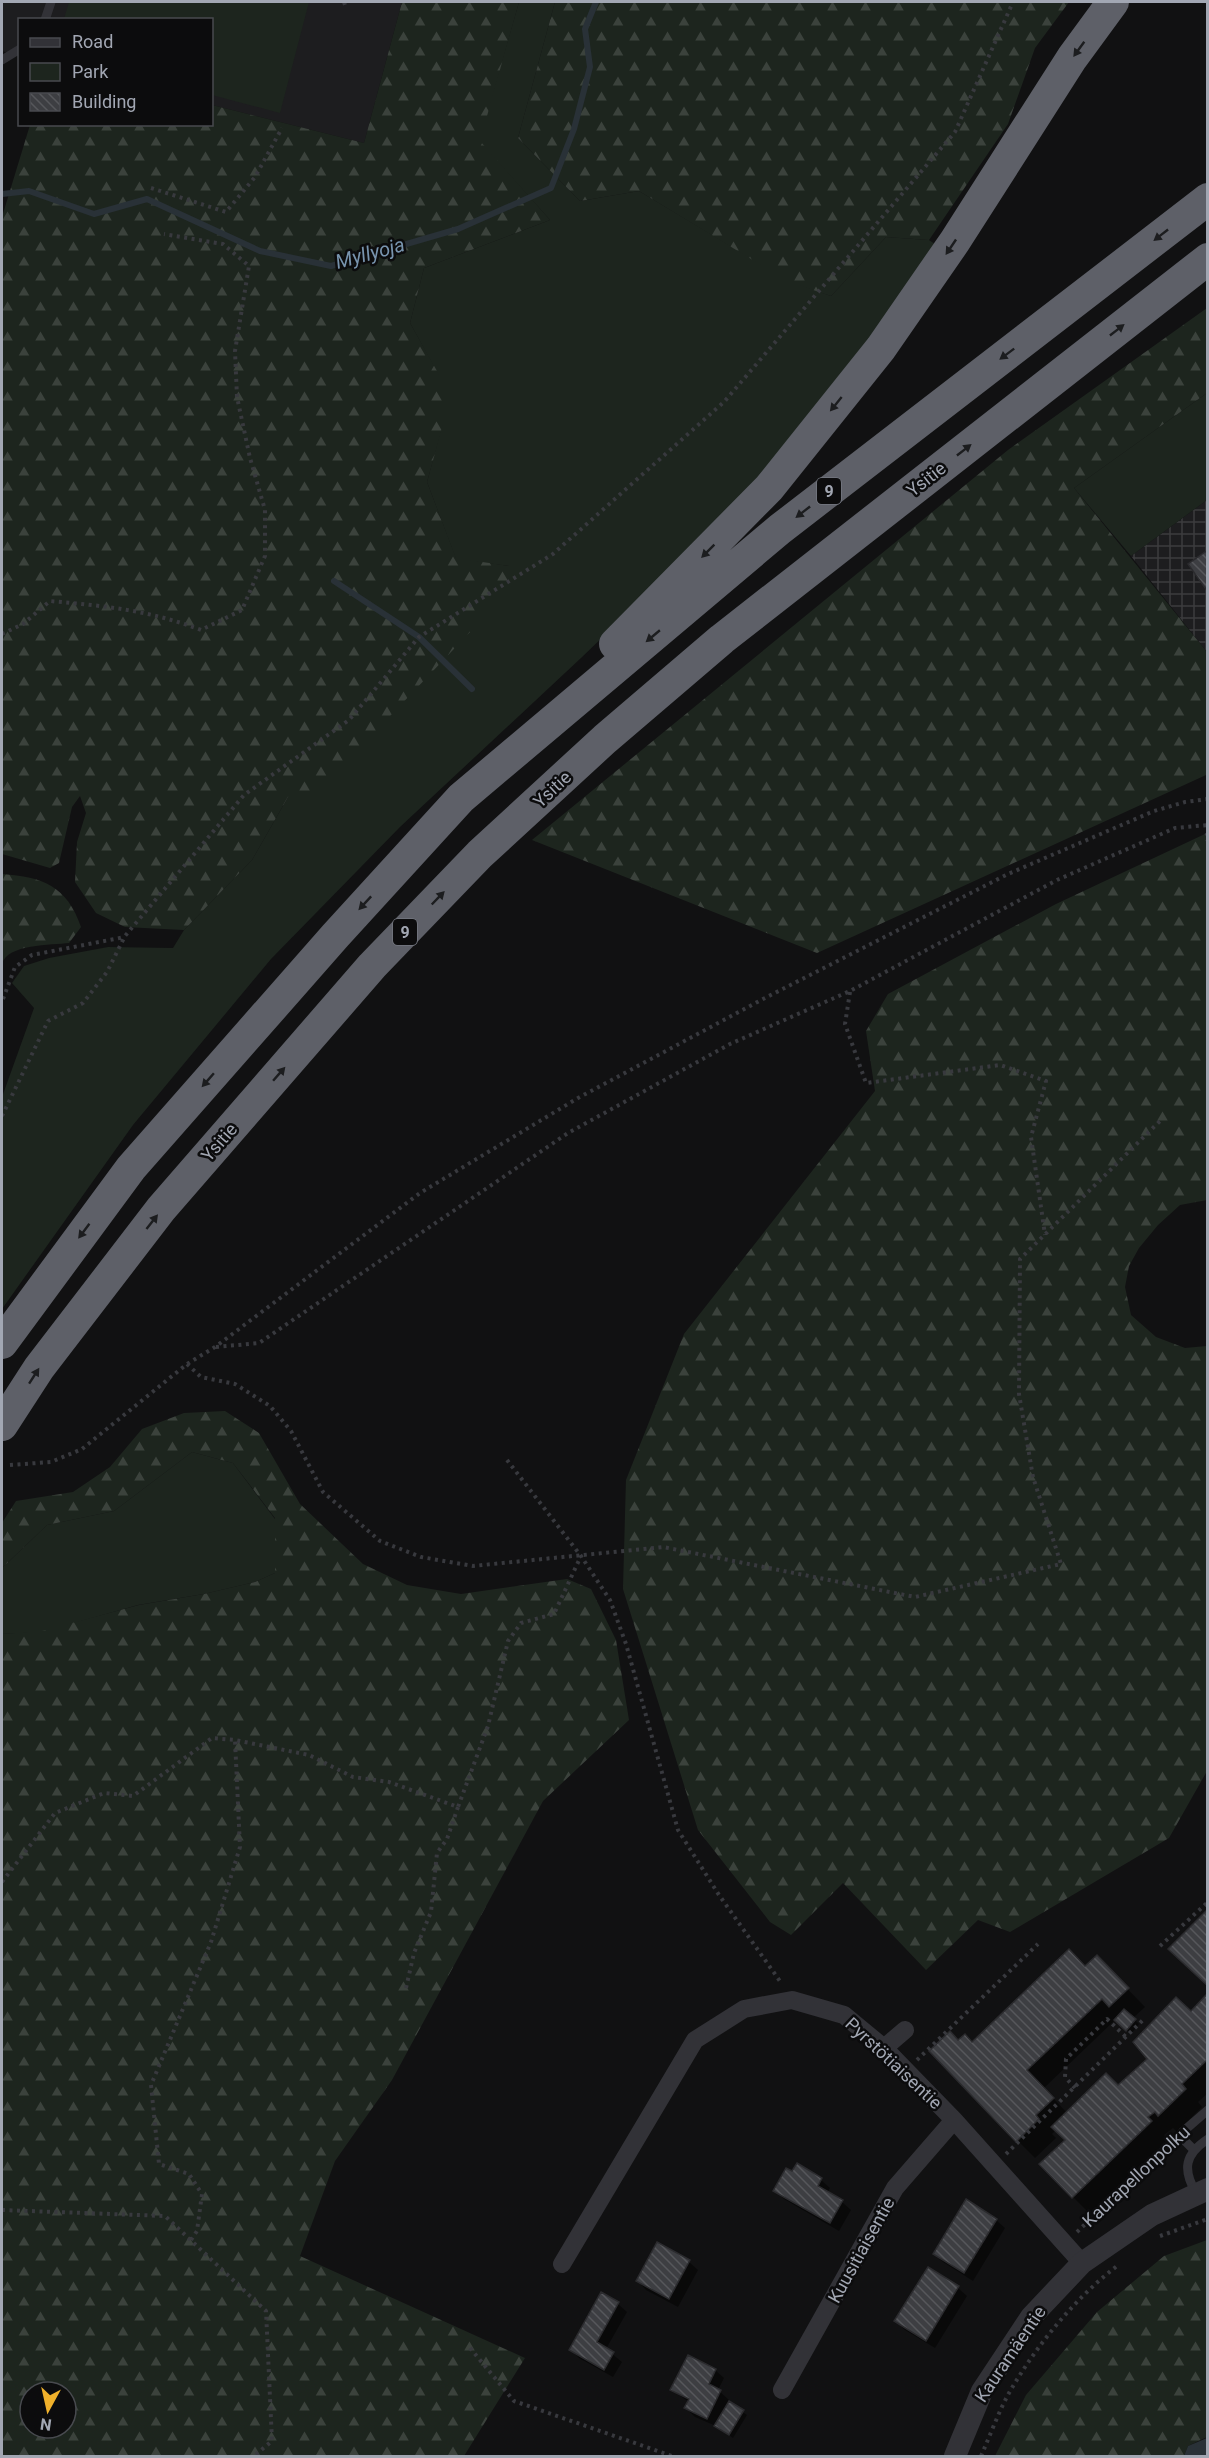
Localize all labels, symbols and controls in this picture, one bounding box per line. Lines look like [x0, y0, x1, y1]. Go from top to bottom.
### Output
legend [18, 18, 213, 126]
text: Road [72, 31, 113, 52]
one-way arrow [1073, 41, 1085, 56]
text: Park [72, 61, 109, 82]
text: Building [72, 91, 136, 112]
one-way arrow [1154, 228, 1169, 240]
water label: Myllyoja [333, 232, 407, 274]
one-way arrow [946, 239, 957, 255]
one-way arrow [1109, 323, 1125, 336]
one-way arrow [999, 347, 1015, 360]
one-way arrow [831, 397, 843, 412]
one-way arrow [956, 444, 971, 456]
street label: Ysitie [902, 457, 950, 501]
road number: 9 [817, 478, 841, 504]
one-way arrow [795, 505, 811, 518]
one-way arrow [701, 543, 715, 557]
one-way arrow [646, 629, 661, 642]
street label: Ysitie [529, 766, 575, 812]
one-way arrow [431, 890, 445, 905]
one-way arrow [358, 895, 372, 910]
road number: 9 [393, 919, 417, 945]
one-way arrow [272, 1066, 286, 1081]
one-way arrow [202, 1072, 215, 1087]
street label: Ysitie [197, 1119, 241, 1165]
one-way arrow [146, 1214, 158, 1230]
one-way arrow [78, 1222, 90, 1238]
one-way arrow [28, 1368, 39, 1385]
street label: Pyrstötiaisentie [841, 2013, 947, 2113]
street label: Kaurapellonpolku [1078, 2121, 1194, 2231]
street label: Kuusitiaisentie [823, 2193, 899, 2307]
street label: Kauramäentie [970, 2302, 1050, 2406]
north arrow [18, 2380, 78, 2440]
text: N [39, 2414, 53, 2435]

